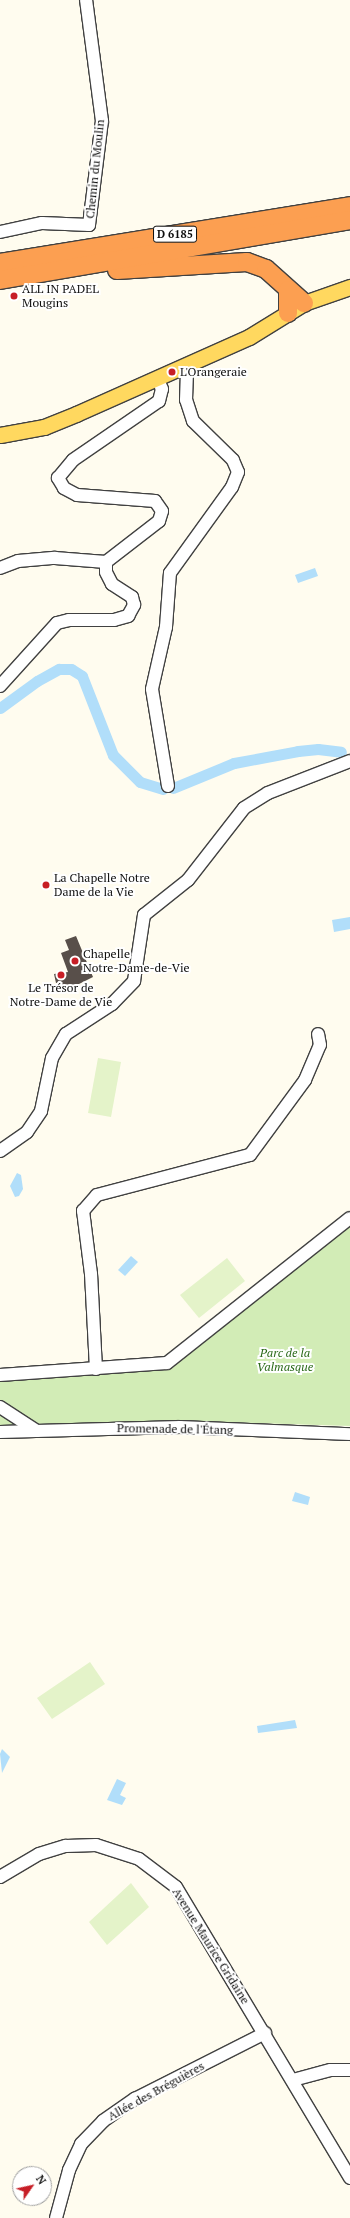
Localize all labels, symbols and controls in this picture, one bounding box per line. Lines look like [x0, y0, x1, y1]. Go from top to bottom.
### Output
street label: Chemin du Moulin [83, 119, 107, 219]
road number: D 6185 [153, 225, 197, 243]
place label: ALL IN PADEL Mougins [22, 282, 99, 310]
marker: ALL IN PADEL Mougins [9, 291, 19, 301]
place label: L'Orangeraie [180, 365, 247, 379]
marker: L'Orangeraie [167, 367, 177, 377]
place label: La Chapelle Notre Dame de la Vie [54, 871, 150, 899]
marker: La Chapelle Notre Dame de la Vie [41, 880, 51, 890]
place label: Chapelle Notre-Dame-de-Vie [83, 947, 190, 975]
marker: Chapelle Notre-Dame-de-Vie [70, 956, 80, 966]
marker: Le Trésor de Notre-Dame de Vie [56, 970, 66, 980]
place label: Le Trésor de Notre-Dame de Vie [10, 981, 112, 1009]
park label: Parc de la Valmasque [257, 1346, 313, 1374]
street label: Promenade de l'Étang [117, 1421, 233, 1437]
street label: Avenue Maurice Gridaine [169, 1885, 253, 2007]
street label: Allée des Bréguières [105, 2059, 207, 2123]
north arrow [12, 2166, 52, 2206]
text: N [33, 2172, 49, 2187]

